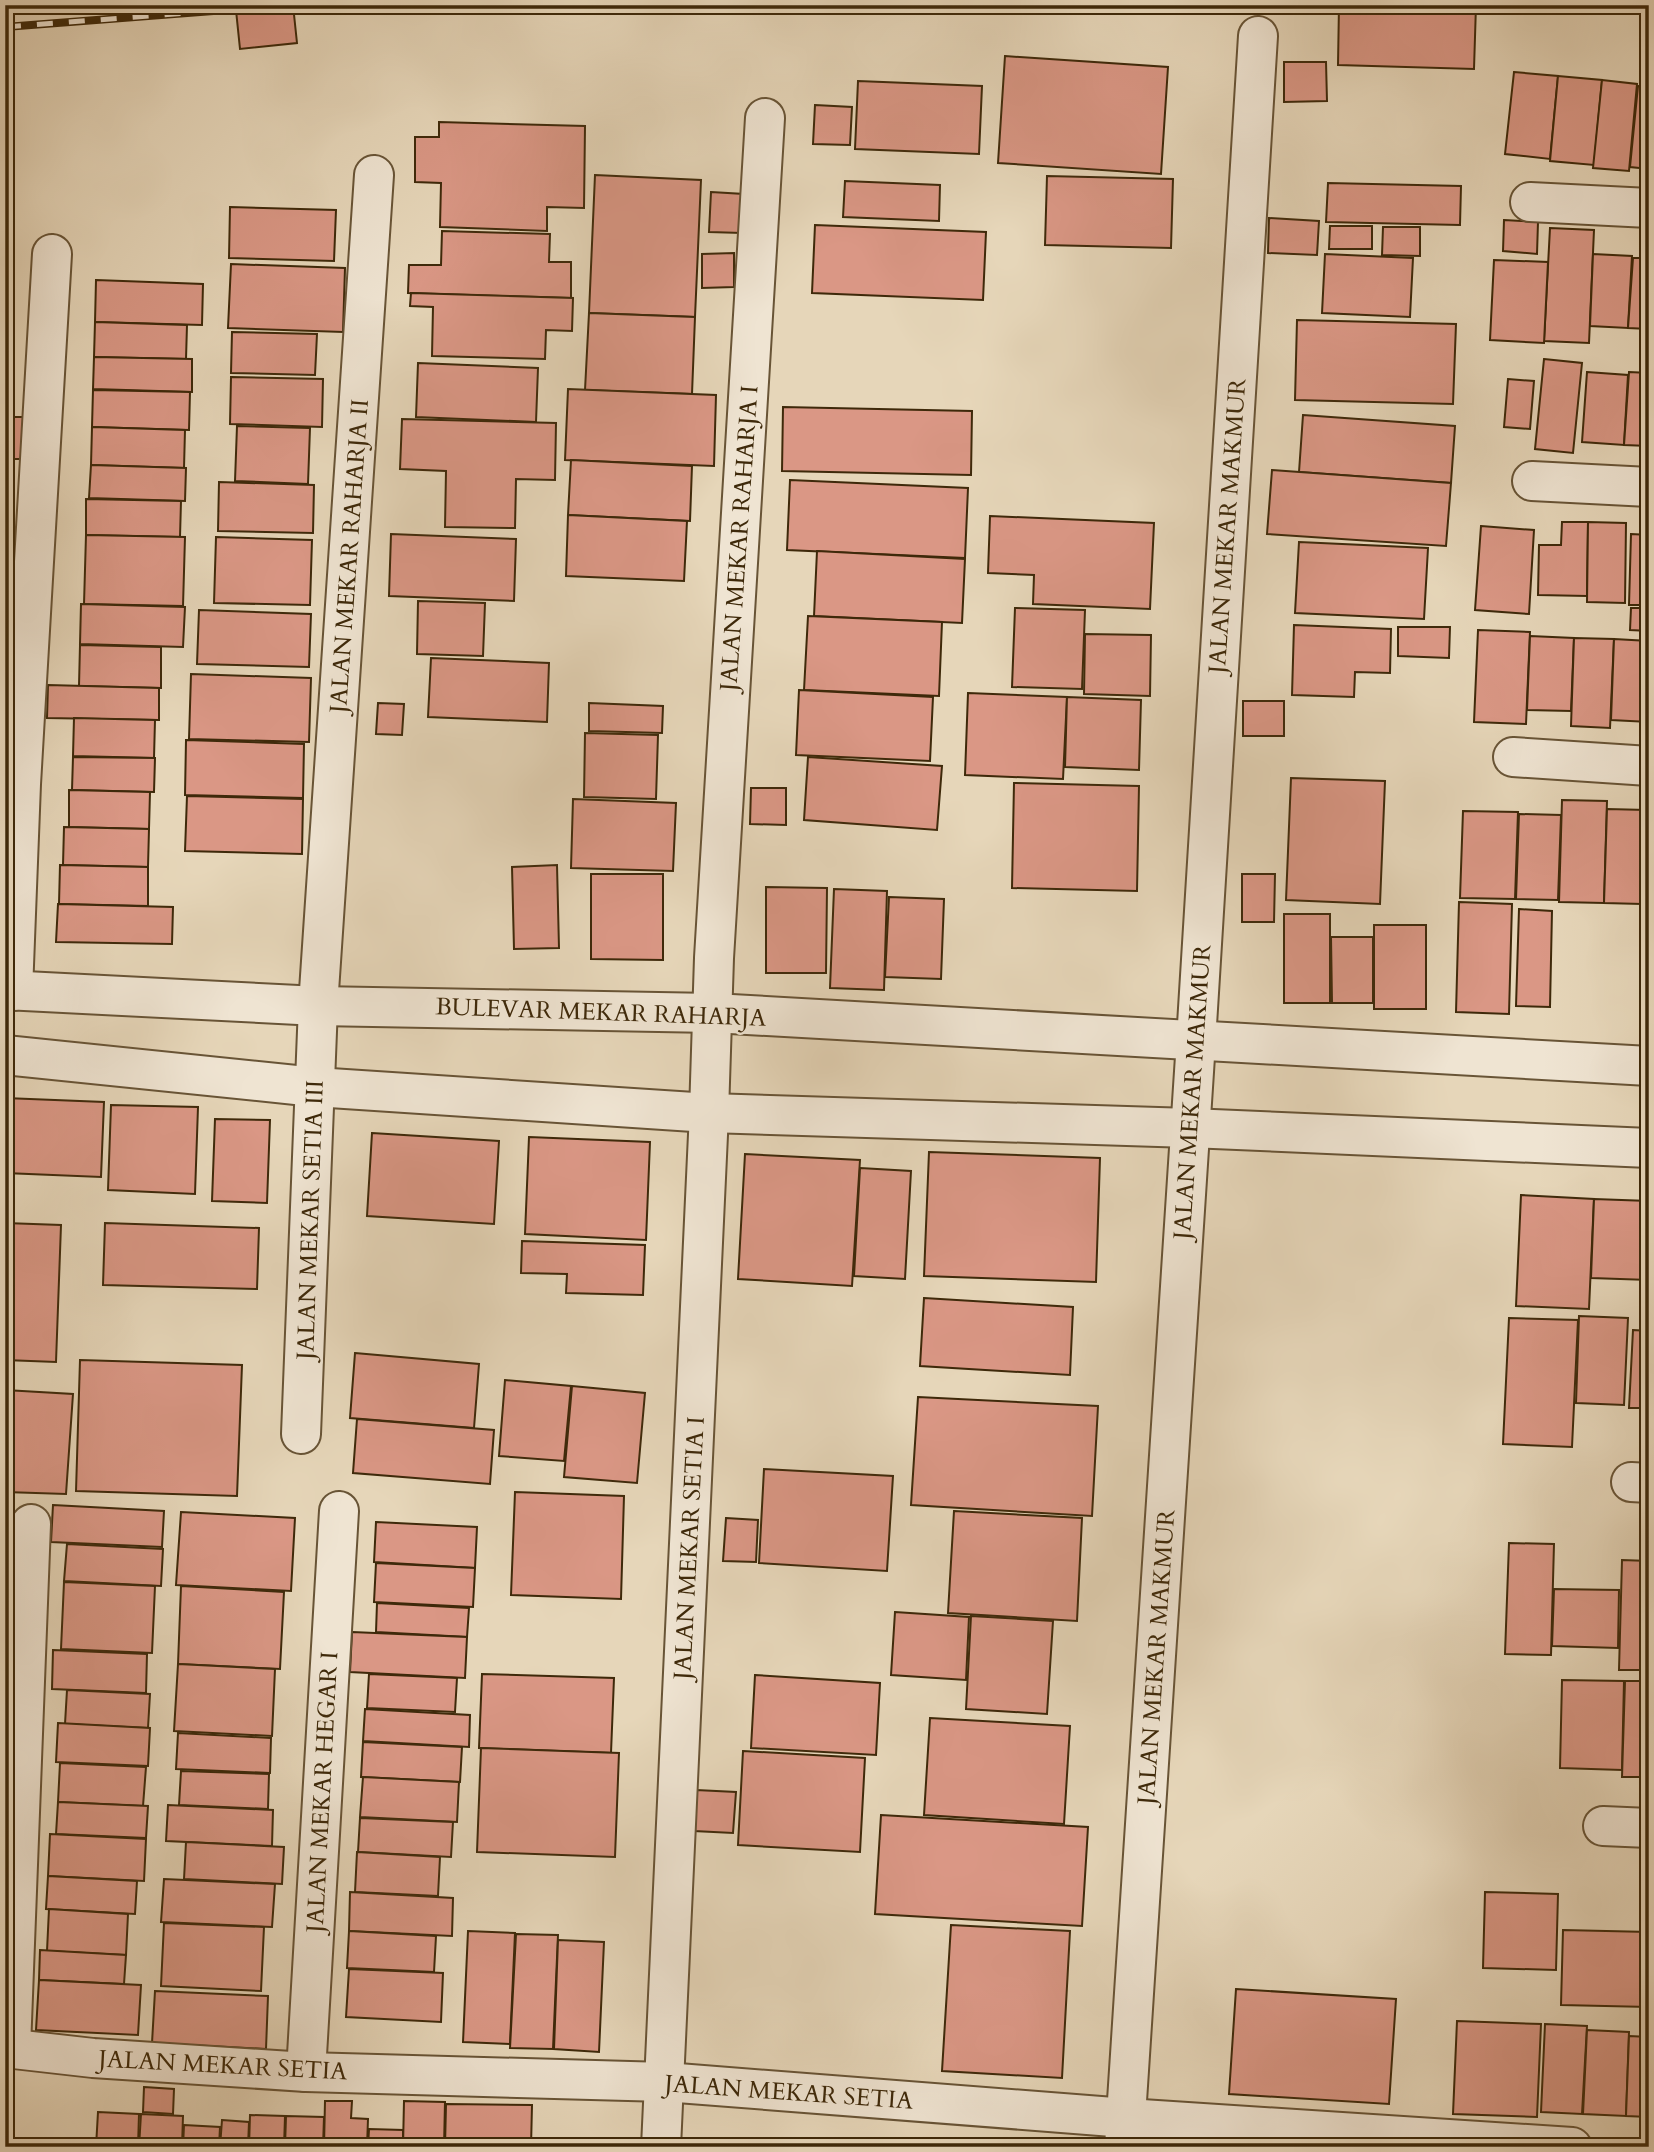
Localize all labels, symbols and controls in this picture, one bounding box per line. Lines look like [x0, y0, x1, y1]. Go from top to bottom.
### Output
street label: JALAN MEKAR MAKMUR [1201, 377, 1254, 678]
street label: JALAN MEKAR RAHARJA I [712, 384, 767, 695]
street label: JALAN MEKAR RAHARJA II [322, 398, 377, 717]
street label: JALAN MEKAR MAKMUR [1166, 943, 1219, 1244]
street label: BULEVAR MEKAR RAHARJA [435, 990, 768, 1035]
street label: JALAN MEKAR SETIA III [289, 1080, 332, 1363]
street label: JALAN MEKAR SETIA I [666, 1416, 713, 1683]
street label: JALAN MEKAR MAKMUR [1130, 1508, 1183, 1809]
street label: JALAN MEKAR HEGAR I [299, 1651, 346, 1936]
street label: JALAN MEKAR SETIA [95, 2042, 349, 2089]
street label: JALAN MEKAR SETIA [661, 2067, 915, 2118]

